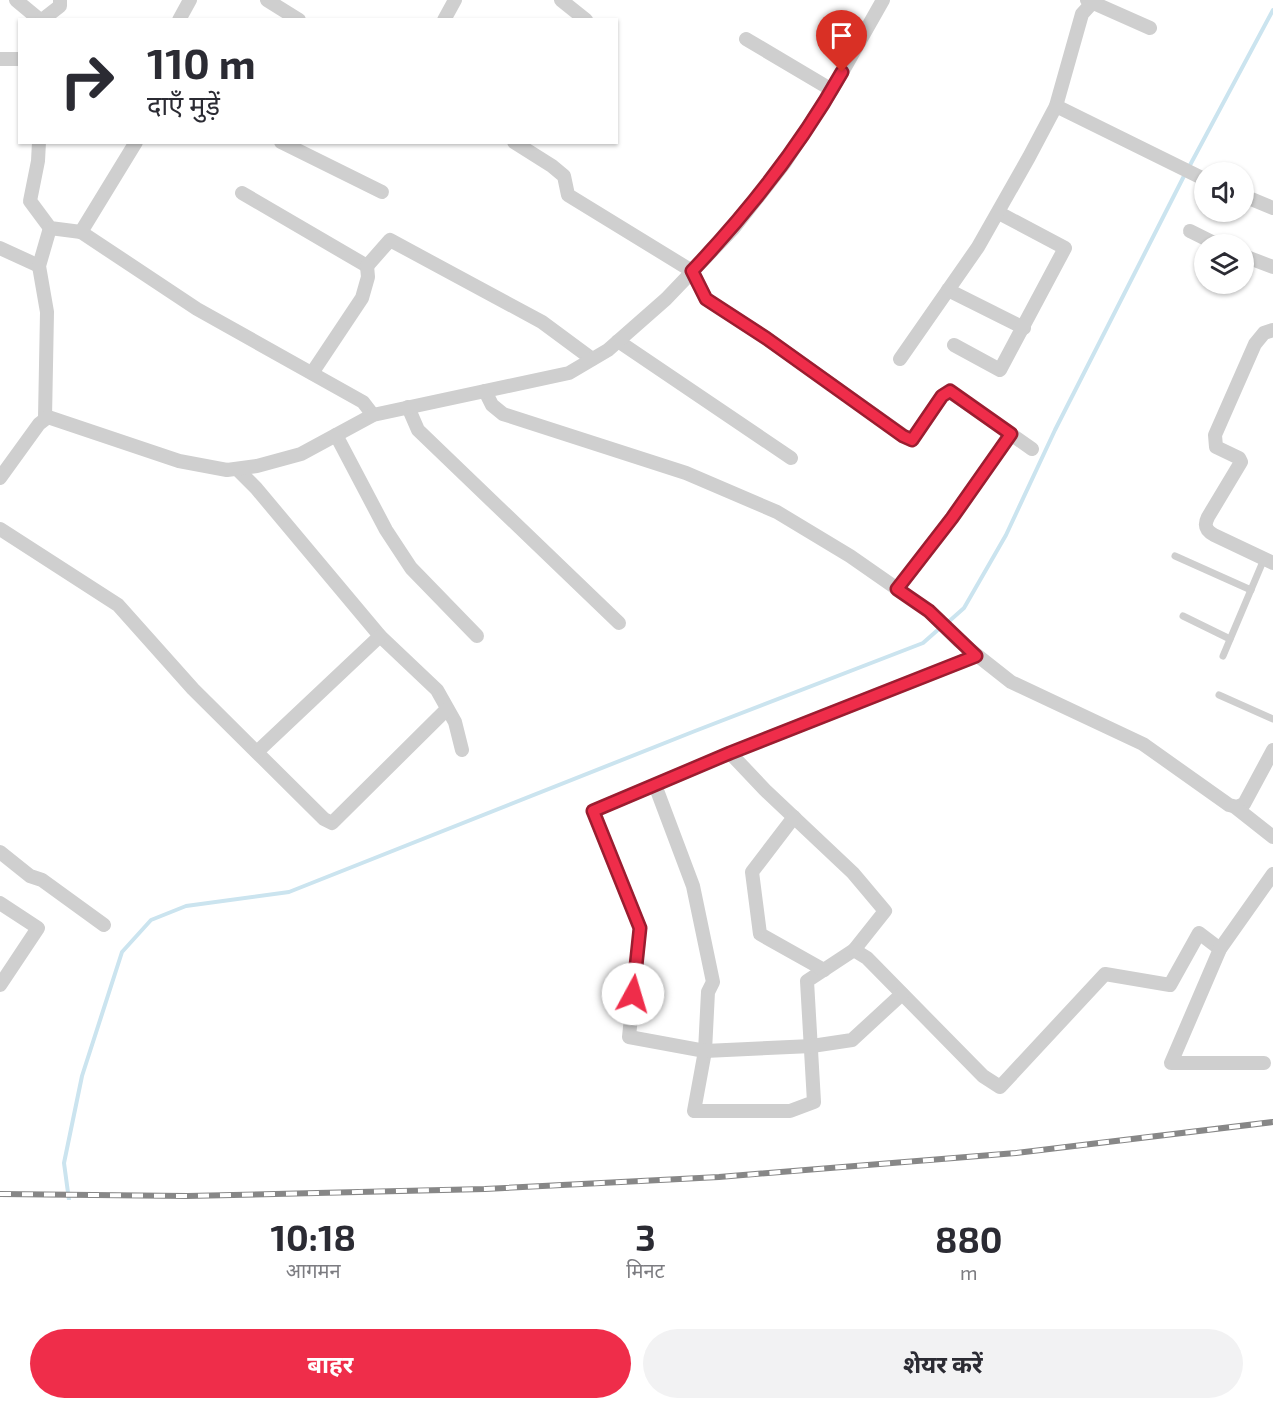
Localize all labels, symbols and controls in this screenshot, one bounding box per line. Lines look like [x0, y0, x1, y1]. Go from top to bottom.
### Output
pin [816, 10, 867, 72]
icon: arrive [825, 19, 858, 52]
text: 110 m [147, 37, 256, 87]
icon: right [48, 42, 126, 120]
text: दाएँ मुड़ें [147, 88, 220, 120]
map controls [1194, 162, 1254, 294]
button: sound [1194, 162, 1254, 222]
button: layers [1194, 234, 1254, 294]
position arrow [601, 962, 665, 1026]
text: 10:18 [270, 1215, 356, 1258]
text: 3 [635, 1215, 656, 1258]
text: 880 [935, 1217, 1003, 1260]
text: आगमन [286, 1258, 341, 1282]
text: मिनट [626, 1258, 665, 1282]
text: m [960, 1260, 978, 1284]
button: बाहर [30, 1329, 631, 1398]
button: शेयर करें [643, 1329, 1243, 1398]

